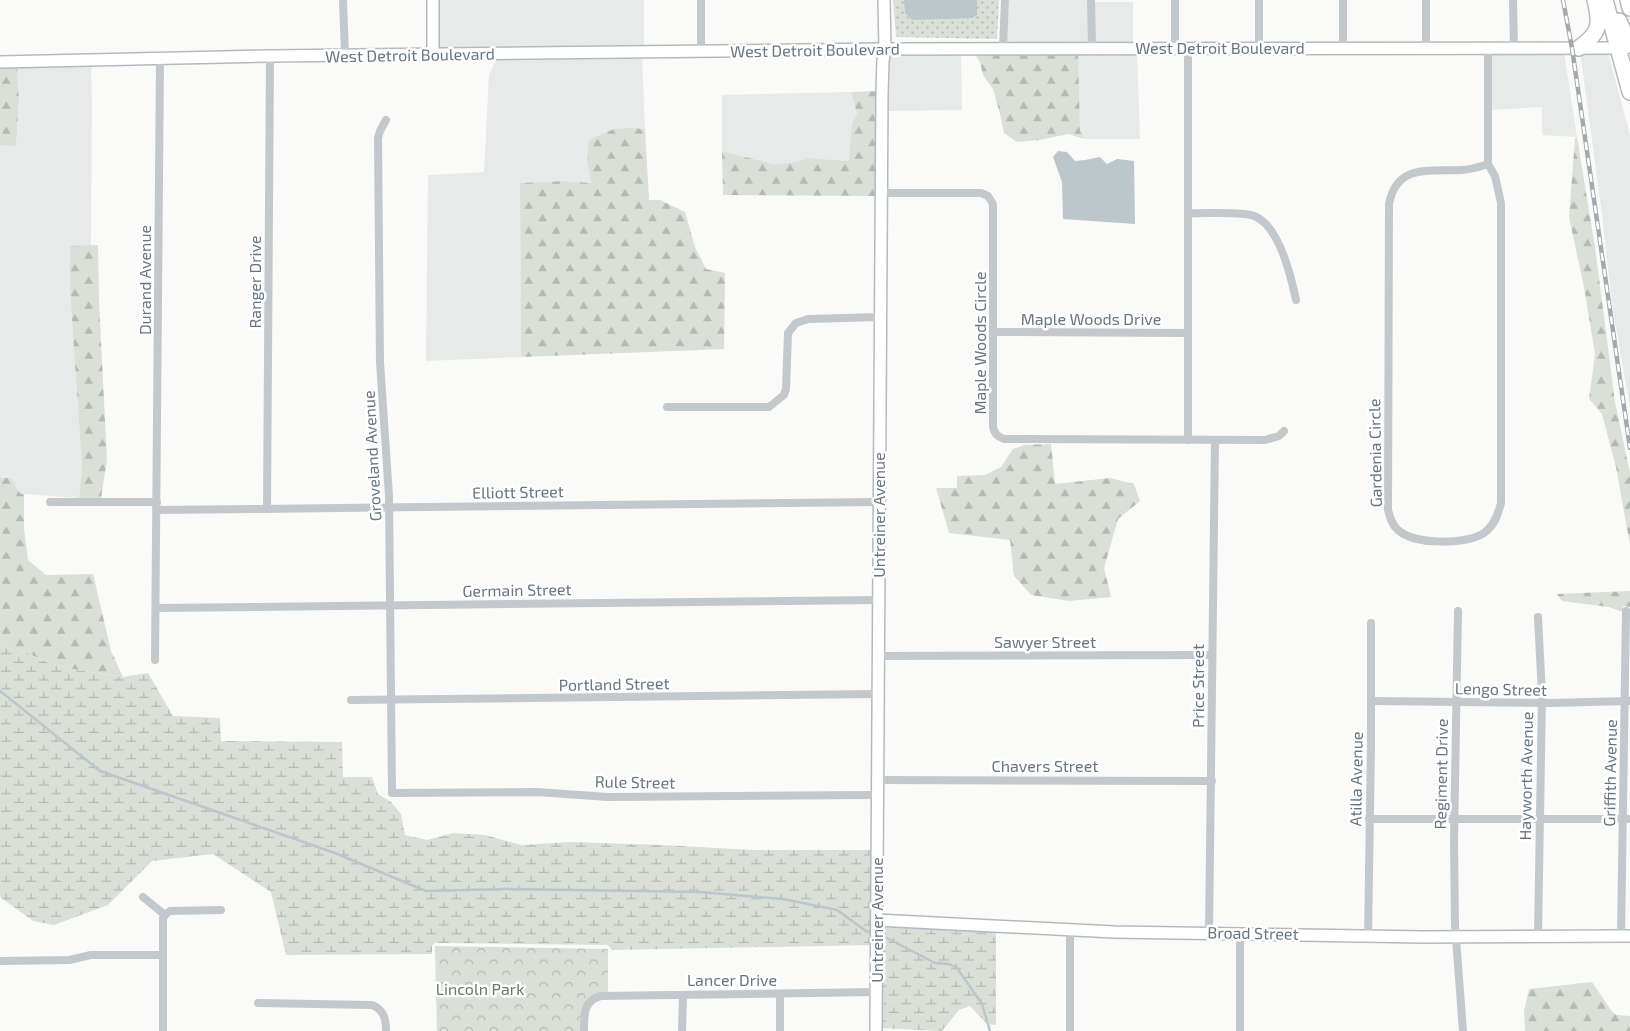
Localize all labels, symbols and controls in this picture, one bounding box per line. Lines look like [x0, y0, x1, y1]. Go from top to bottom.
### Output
street label: West Detroit Boulevard [1135, 38, 1305, 57]
street label: West Detroit Boulevard [730, 39, 900, 60]
street label: West Detroit Boulevard [325, 44, 495, 65]
street label: Durand Avenue [135, 225, 154, 335]
street label: Ranger Drive [245, 235, 264, 329]
street label: Maple Woods Circle [970, 271, 989, 415]
street label: Maple Woods Drive [1021, 309, 1161, 328]
street label: Groveland Avenue [359, 390, 384, 522]
street label: Gardenia Circle [1364, 398, 1385, 508]
street label: Untreiner Avenue [869, 452, 888, 578]
street label: Elliott Street [472, 481, 564, 502]
street label: Germain Street [462, 579, 572, 600]
street label: Sawyer Street [994, 632, 1096, 651]
street label: Price Street [1188, 644, 1207, 728]
street label: Portland Street [558, 673, 670, 694]
street label: Lengo Street [1455, 678, 1547, 699]
street label: Hayworth Avenue [1515, 711, 1536, 841]
street label: Regiment Drive [1430, 718, 1451, 830]
street label: Griffith Avenue [1599, 719, 1620, 827]
street label: Atilla Avenue [1345, 731, 1366, 827]
street label: Chavers Street [992, 756, 1098, 775]
street label: Rule Street [595, 771, 675, 792]
street label: Untreiner Avenue [867, 857, 886, 983]
street label: Broad Street [1207, 922, 1299, 943]
street label: Lancer Drive [687, 970, 777, 989]
park label: Lincoln Park [436, 979, 524, 998]

